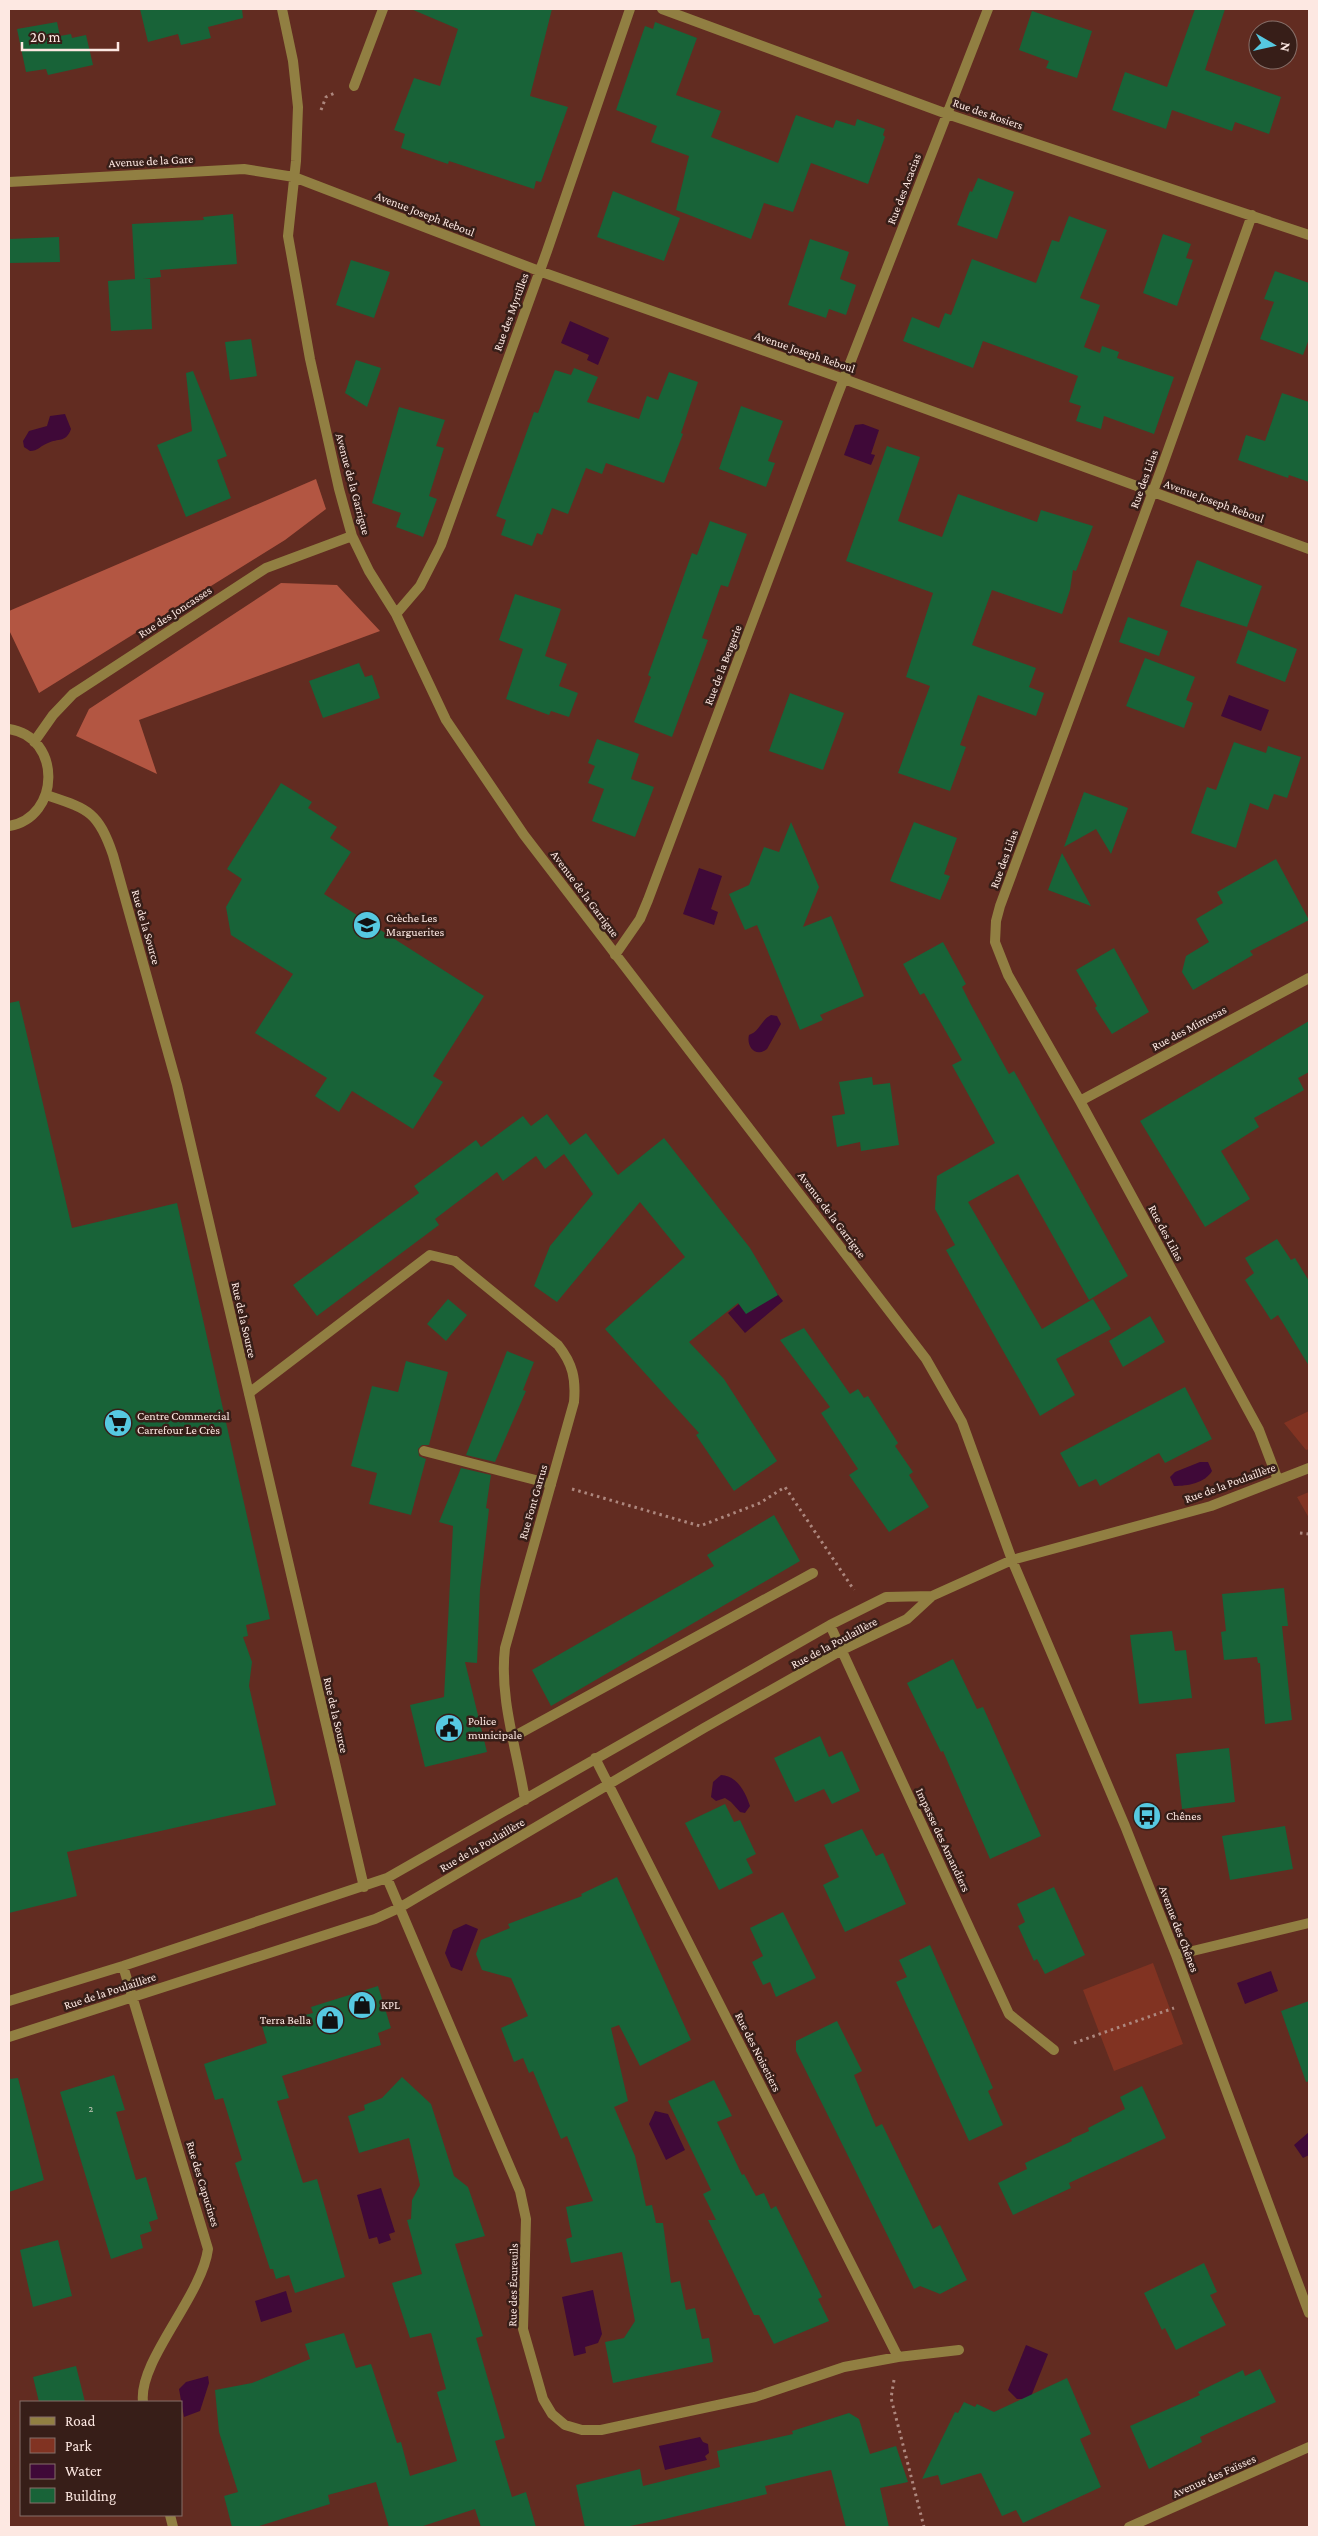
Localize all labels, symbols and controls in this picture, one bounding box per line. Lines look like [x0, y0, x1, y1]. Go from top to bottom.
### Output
scale bar [22, 20, 119, 52]
north arrow [1248, 20, 1298, 70]
text: 20 m [30, 29, 61, 45]
text: N [1277, 41, 1294, 53]
street label: Rue des Rosiers [951, 95, 1025, 133]
street label: Rue des Acacias [884, 151, 924, 226]
street label: Avenue de la Gare [108, 152, 194, 170]
street label: Avenue Joseph Reboul [373, 189, 477, 239]
street label: Rue des Myrtilles [490, 271, 532, 353]
street label: Avenue Joseph Reboul [753, 328, 857, 376]
street label: Avenue de la Garrigue [333, 432, 373, 536]
street label: Rue des Lilas [1127, 447, 1161, 510]
street label: Avenue Joseph Reboul [1162, 476, 1266, 526]
street label: Rue des Joncasses [136, 583, 215, 641]
street label: Rue de la Bergerie [701, 623, 745, 707]
street label: Rue des Lilas [987, 827, 1021, 890]
street label: Avenue de la Garrigue [548, 848, 622, 940]
street label: Rue de la Source [129, 888, 163, 966]
school or university icon: Crèche Les Marguerites [352, 910, 382, 940]
place label: Crèche Les Marguerites [386, 911, 445, 939]
street label: Rue des Mimosas [1149, 1002, 1229, 1054]
street label: Avenue de la Garrigue [795, 1169, 869, 1261]
street label: Rue des Lilas [1145, 1203, 1187, 1264]
street label: Rue de la Source [228, 1281, 260, 1359]
supermarket icon: Centre Commercial Carrefour Le Crès [103, 1408, 133, 1438]
place label: Centre Commercial Carrefour Le Crès [137, 1409, 230, 1437]
street label: Rue de la Poulaillère [1183, 1460, 1277, 1506]
street label: Rue Font Garrus [516, 1463, 550, 1541]
street label: Rue de la Poulaillère [788, 1614, 880, 1672]
street label: Rue de la Source [320, 1676, 352, 1754]
public building icon: Police municipale [434, 1713, 464, 1743]
place label: Police municipale [468, 1714, 522, 1742]
street label: Impasse des Amandiers [913, 1786, 973, 1894]
bus stop icon: Chênes [1132, 1801, 1162, 1831]
place label: Chênes [1166, 1809, 1202, 1823]
street label: Rue de la Poulaillère [437, 1815, 527, 1875]
street label: Avenue des Chênes [1156, 1884, 1202, 1974]
street label: Rue de la Poulaillère [62, 1970, 158, 2012]
shop icon: KPL [347, 1990, 377, 2020]
place label: KPL [381, 1998, 400, 2012]
shop icon: Terra Bella [315, 2005, 345, 2035]
street label: Rue des Noisetiers [732, 2010, 784, 2094]
place label: Terra Bella [260, 2013, 311, 2027]
house number: 2 [89, 2103, 94, 2114]
street label: Rue des Capucines [183, 2140, 223, 2229]
street label: Rue des Écureuils [505, 2243, 521, 2327]
legend [20, 2401, 182, 2516]
text: Road [65, 2413, 96, 2429]
text: Park [65, 2438, 92, 2454]
street label: Avenue des Faïsses [1170, 2451, 1258, 2501]
text: Water [65, 2463, 102, 2479]
text: Building [65, 2488, 116, 2505]

